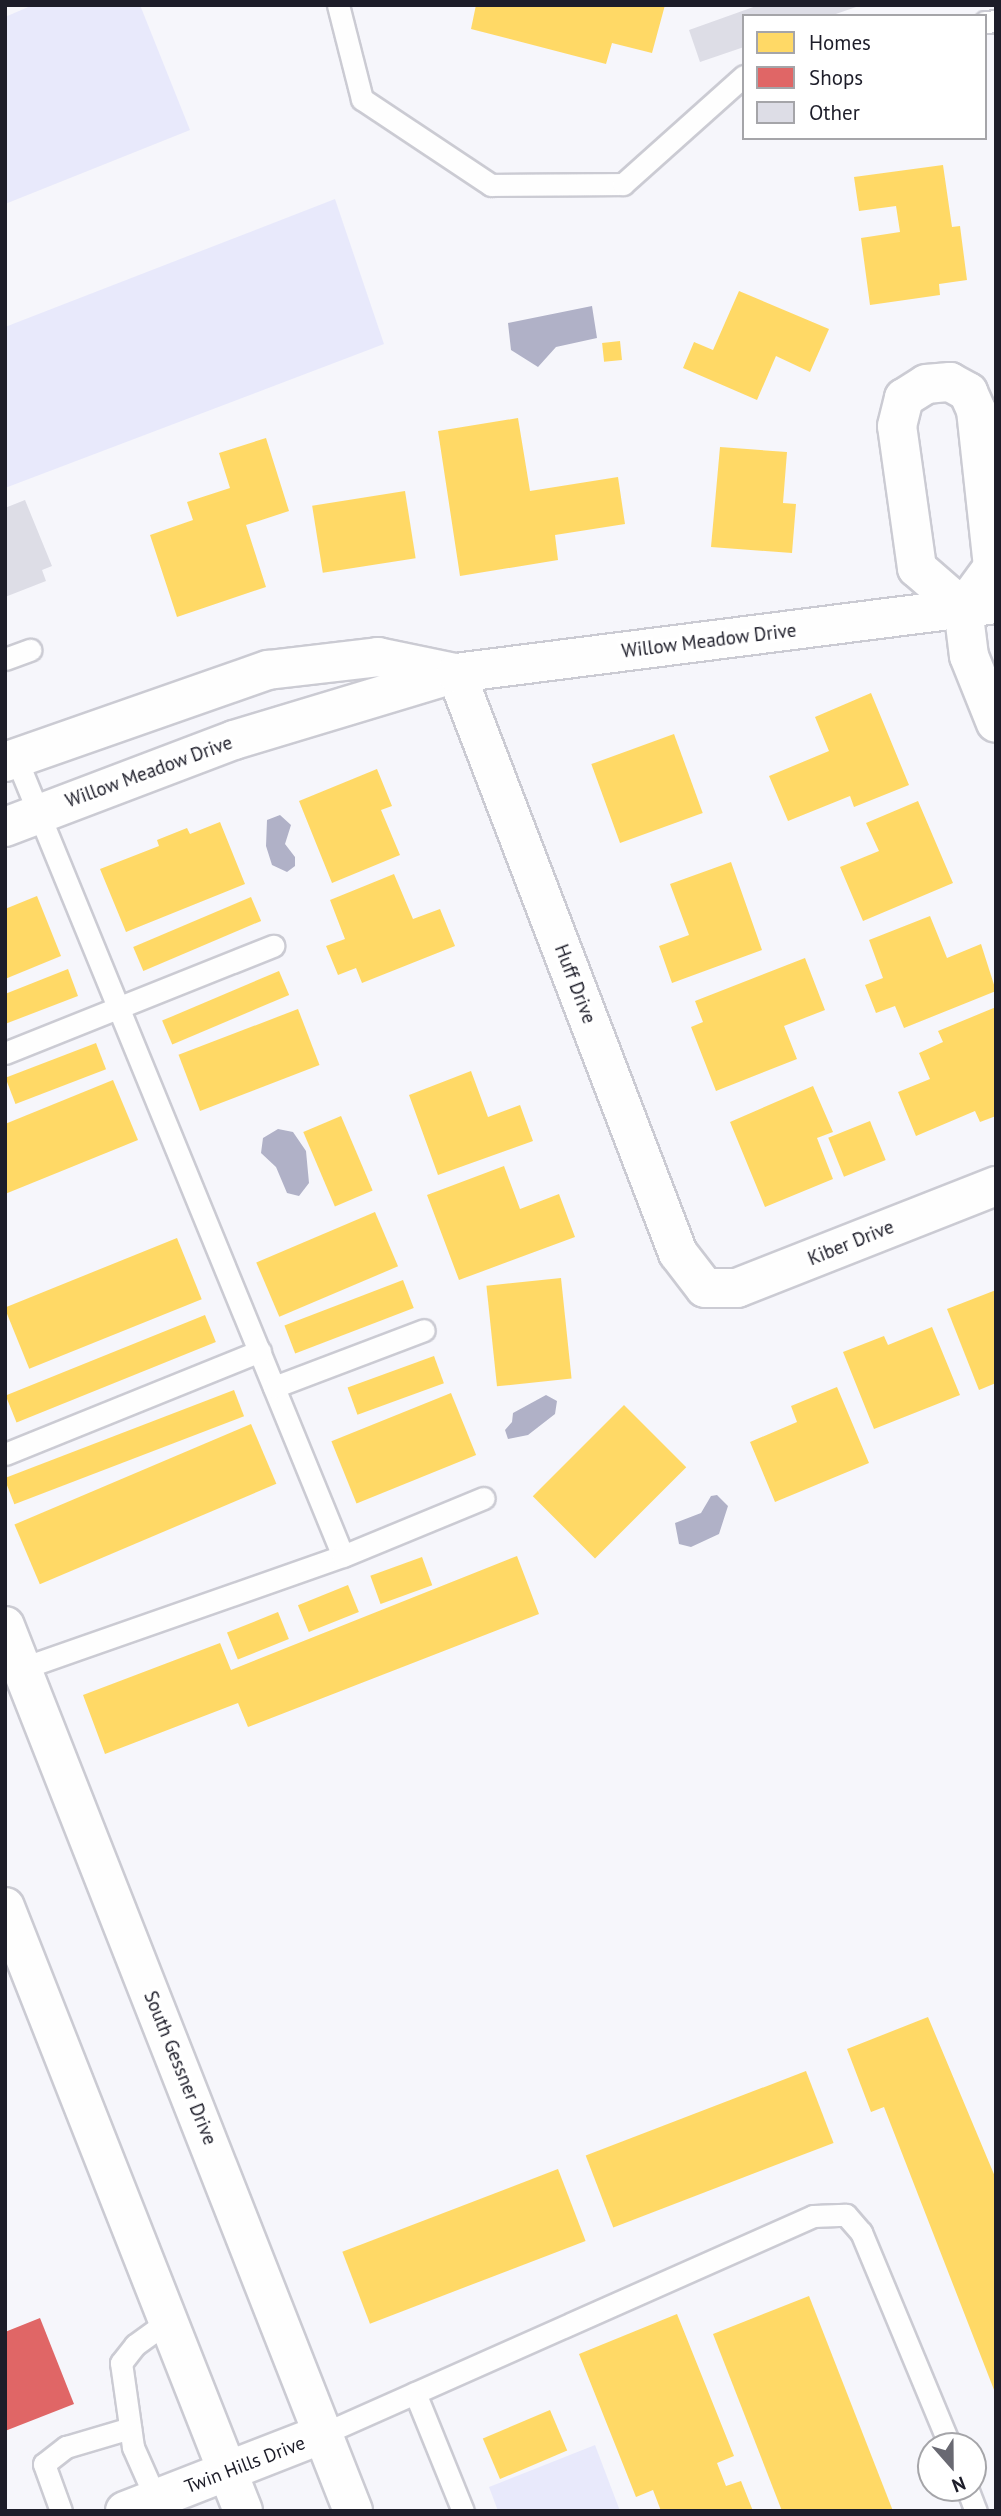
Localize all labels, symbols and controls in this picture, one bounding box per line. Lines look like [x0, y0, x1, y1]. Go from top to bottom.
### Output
legend [742, 14, 987, 140]
text: Homes [809, 29, 871, 56]
text: Shops [809, 64, 863, 91]
text: Other [809, 99, 860, 126]
street label: Willow Meadow Drive [620, 619, 798, 663]
street label: Willow Meadow Drive [62, 731, 236, 813]
street label: Huff Drive [550, 941, 600, 1027]
street label: Kiber Drive [805, 1215, 897, 1271]
street label: South Gessner Drive [139, 1988, 221, 2148]
street label: Twin Hills Drive [182, 2432, 308, 2498]
north arrow [917, 2432, 987, 2502]
text: N [949, 2471, 969, 2498]

